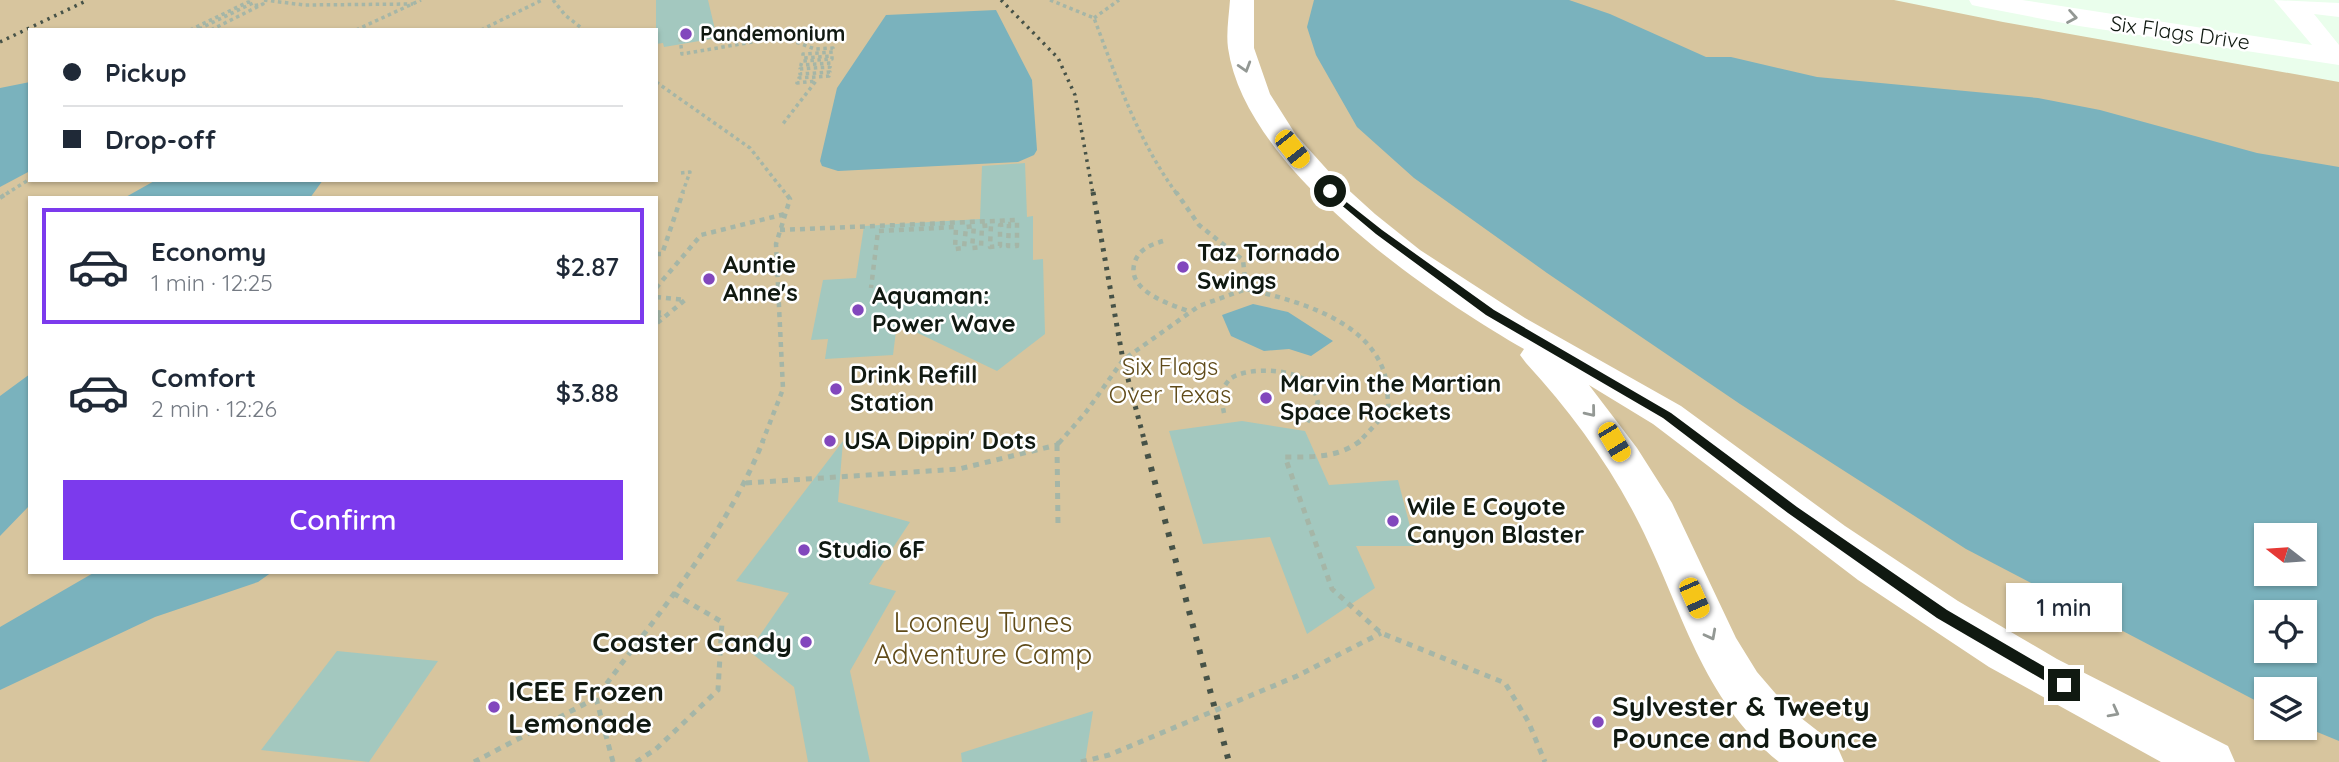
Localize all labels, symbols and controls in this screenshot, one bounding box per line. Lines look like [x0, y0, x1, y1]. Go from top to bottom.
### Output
one-way arrow [2066, 9, 2078, 24]
street label: Six Flags Drive [2109, 9, 2252, 55]
place label: Pandemonium [700, 20, 845, 46]
marker: Pandemonium [678, 26, 694, 42]
text: Pickup [105, 56, 187, 89]
one-way arrow [1237, 61, 1252, 73]
text: Drop-off [105, 123, 216, 156]
car [1271, 126, 1314, 172]
route start [1314, 175, 1346, 207]
icon: car [67, 235, 130, 298]
text: Economy [151, 235, 266, 268]
place label: Taz Tornado Swings [1197, 237, 1340, 295]
place label: Auntie Anne's [723, 249, 798, 307]
text: $2.87 [555, 250, 619, 283]
marker: Taz Tornado Swings [1175, 259, 1191, 275]
text: 1 min · 12:25 [151, 268, 273, 297]
marker: Auntie Anne's [701, 271, 717, 287]
place label: Aquaman: Power Wave [872, 280, 1016, 338]
marker: Aquaman: Power Wave [850, 302, 866, 318]
park label: Six Flags Over Texas [1109, 351, 1231, 409]
place label: Drink Refill Station [850, 359, 978, 417]
icon: car [67, 361, 130, 424]
text: Comfort [151, 361, 256, 394]
place label: Marvin the Martian Space Rockets [1280, 368, 1501, 426]
text: $3.88 [556, 376, 619, 409]
marker: Drink Refill Station [828, 381, 844, 397]
marker: Marvin the Martian Space Rockets [1258, 390, 1274, 406]
text: 2 min · 12:26 [151, 394, 277, 423]
one-way arrow [1583, 403, 1595, 416]
car [1595, 419, 1634, 465]
place label: USA Dippin' Dots [844, 425, 1036, 455]
marker: USA Dippin' Dots [822, 433, 838, 449]
button: Confirm [63, 480, 623, 560]
place label: Wile E Coyote Canyon Blaster [1407, 491, 1584, 549]
marker: Wile E Coyote Canyon Blaster [1385, 513, 1401, 529]
north arrow [2254, 523, 2317, 586]
map controls [2254, 523, 2317, 740]
place label: Studio 6F [818, 534, 925, 564]
marker: Studio 6F [796, 542, 812, 558]
car [1676, 575, 1713, 621]
callout: 1 min [2006, 584, 2122, 632]
text: 1 min [2036, 593, 2092, 622]
button: locate [2254, 600, 2317, 663]
park label: Looney Tunes Adventure Camp [874, 604, 1092, 671]
place label: Coaster Candy [592, 624, 792, 659]
one-way arrow [1703, 628, 1717, 640]
marker: Coaster Candy [798, 634, 814, 650]
route end [2048, 669, 2080, 701]
place label: ICEE Frozen Lemonade [508, 673, 664, 740]
button: layers [2254, 677, 2317, 740]
place label: Sylvester & Tweety Pounce and Bounce [1612, 688, 1878, 755]
marker: ICEE Frozen Lemonade [486, 699, 502, 715]
one-way arrow [2107, 703, 2119, 717]
marker: Sylvester & Tweety Pounce and Bounce [1590, 714, 1606, 730]

